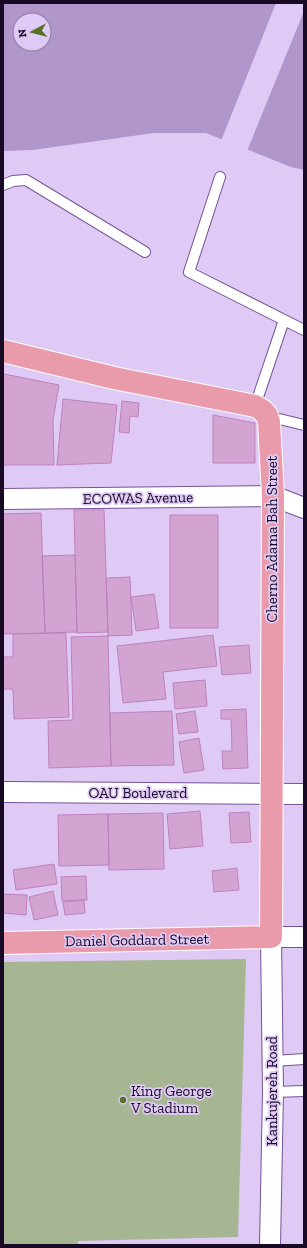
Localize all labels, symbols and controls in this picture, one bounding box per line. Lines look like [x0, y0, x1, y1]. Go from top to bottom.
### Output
north arrow [12, 12, 52, 52]
text: N [16, 28, 30, 38]
street label: Cherno Adama Bah Street [263, 455, 281, 622]
street label: ECOWAS Avenue [83, 488, 193, 508]
street label: OAU Boulevard [88, 784, 188, 802]
street label: Daniel Goddard Street [65, 930, 210, 950]
street label: Kankujereh Road [263, 1035, 281, 1146]
place label: King George V Stadium [130, 1082, 212, 1117]
marker: King George V Stadium [118, 1095, 128, 1105]

